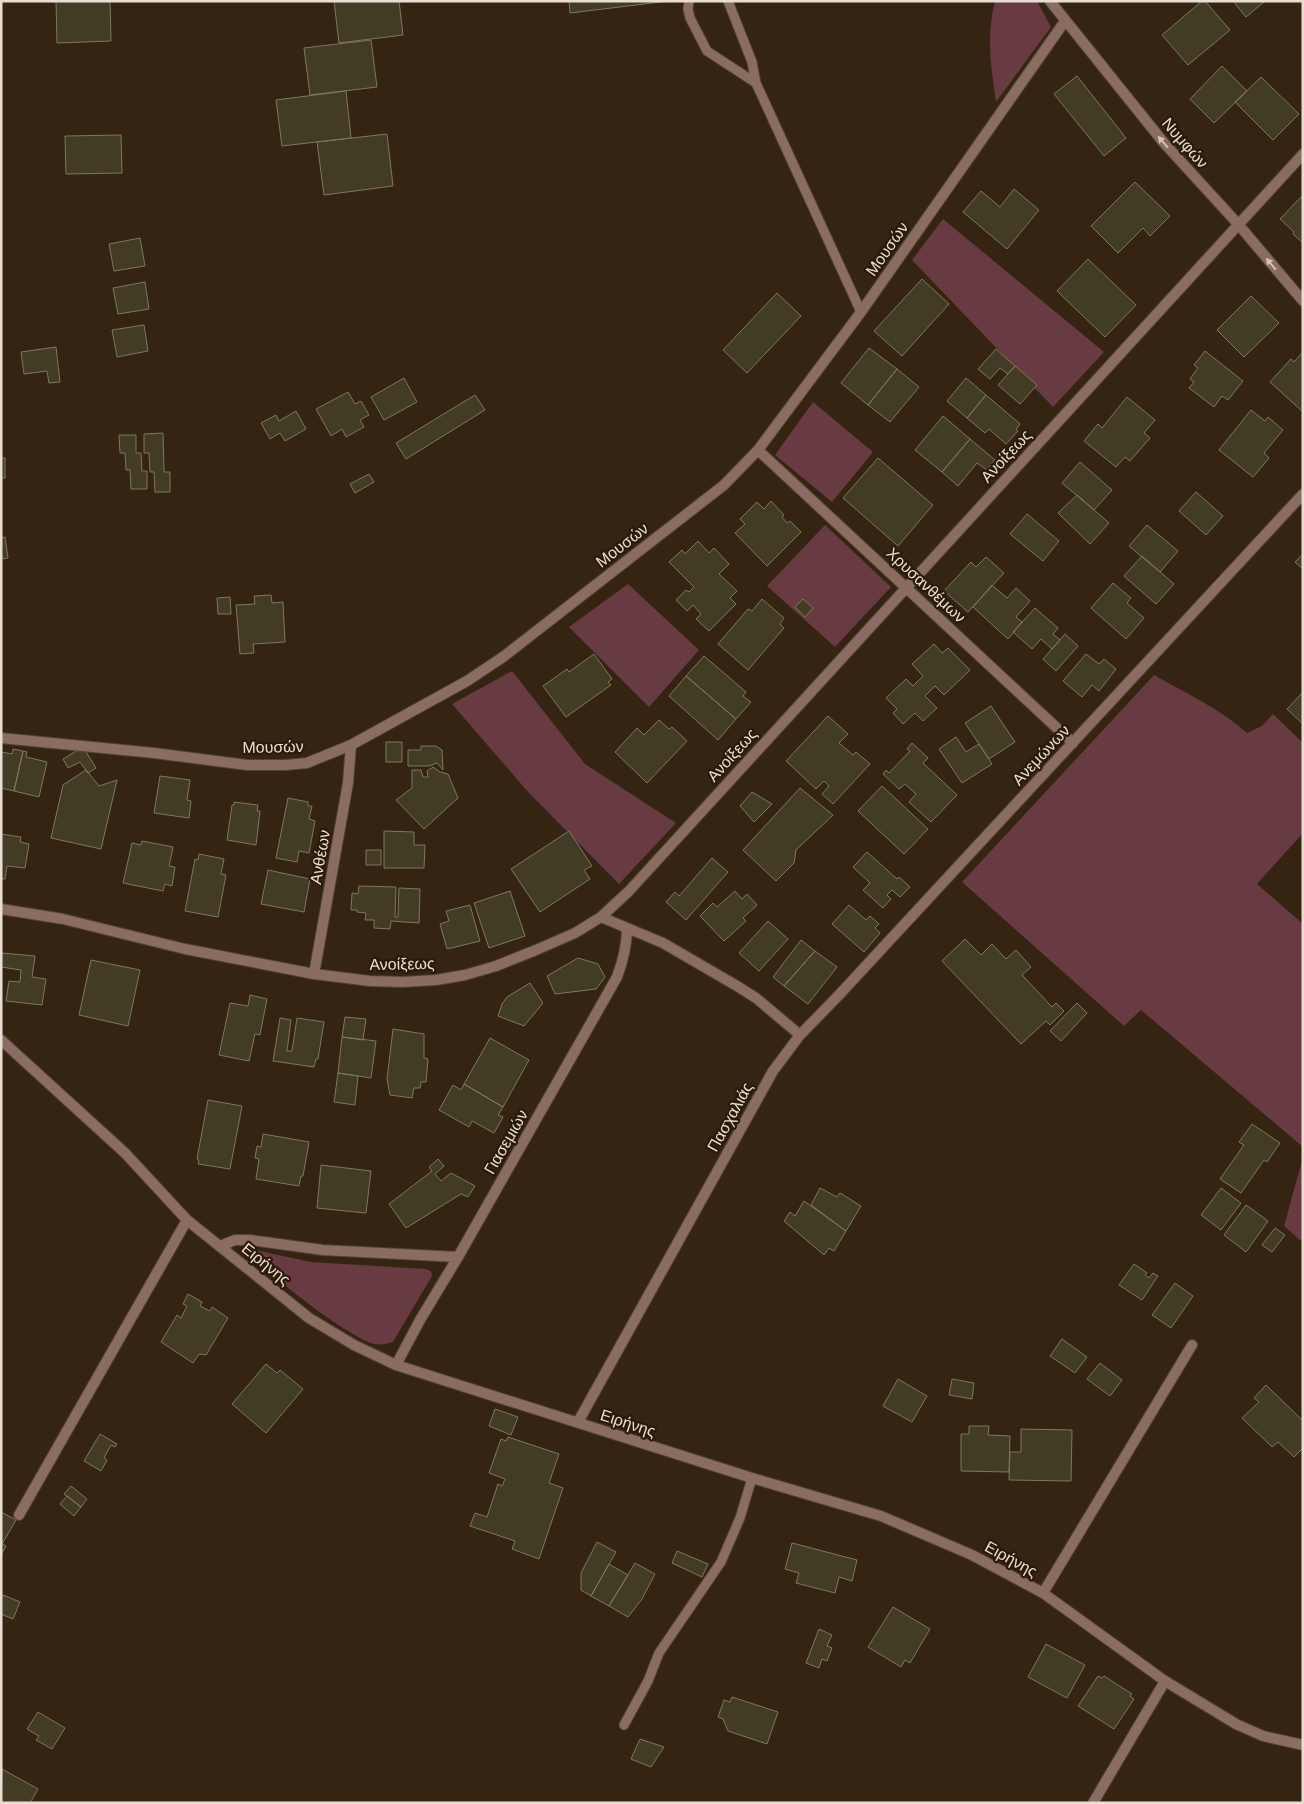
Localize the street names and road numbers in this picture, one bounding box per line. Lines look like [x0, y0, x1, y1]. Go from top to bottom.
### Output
street label: Νυμφών [1158, 114, 1212, 172]
street label: Μουσών [862, 218, 912, 280]
street label: Ανοίξεως [977, 425, 1035, 486]
street label: Μουσών [592, 519, 652, 571]
street label: Χρυσανθέμων [882, 543, 970, 627]
street label: Ανεμώνων [1008, 721, 1074, 789]
street label: Ανοίξεως [703, 724, 761, 786]
street label: Μουσών [242, 737, 304, 757]
street label: Ανθέων [306, 828, 334, 886]
street label: Ανοίξεως [369, 954, 435, 974]
street label: Πασχαλιάς [703, 1079, 757, 1155]
street label: Γιασεμιών [480, 1106, 532, 1178]
street label: Ειρήνης [238, 1239, 294, 1289]
street label: Ειρήνης [598, 1405, 658, 1441]
street label: Ειρήνης [982, 1537, 1041, 1581]

